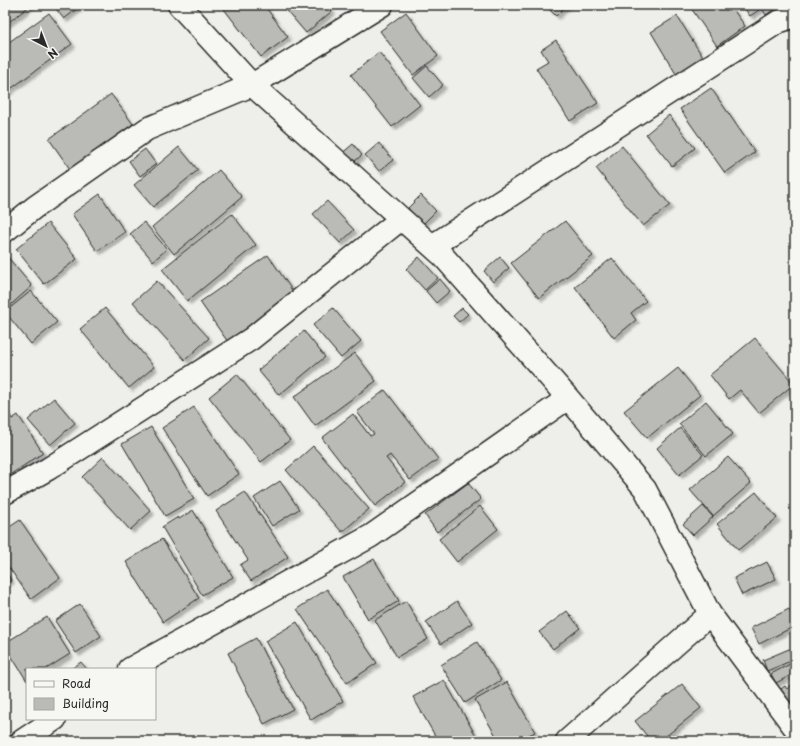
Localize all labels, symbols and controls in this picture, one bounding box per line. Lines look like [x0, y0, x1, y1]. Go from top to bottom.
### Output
north arrow [26, 26, 66, 66]
text: N [44, 45, 62, 63]
legend [26, 668, 156, 720]
text: Road [62, 674, 91, 692]
text: Building [62, 694, 109, 712]

